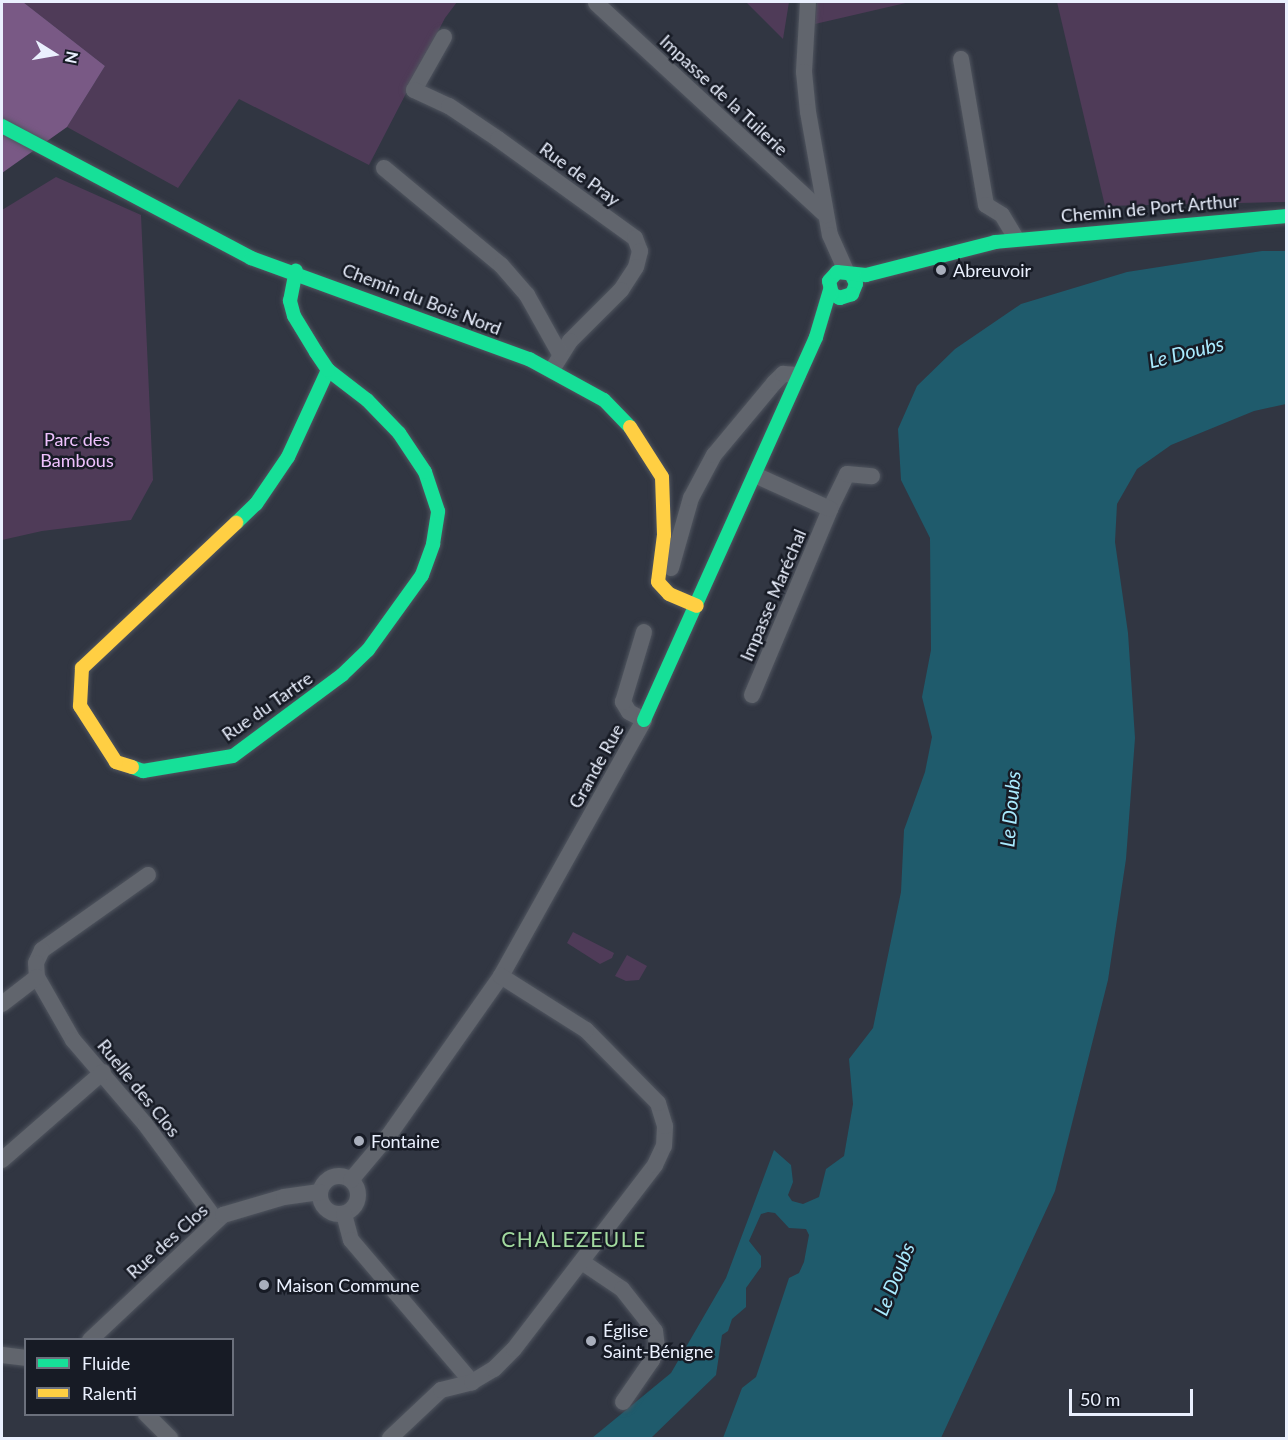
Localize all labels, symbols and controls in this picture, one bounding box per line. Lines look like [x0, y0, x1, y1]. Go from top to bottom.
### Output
north arrow [24, 24, 84, 84]
street label: Impasse de la Tuilerie [655, 30, 793, 160]
text: N [62, 50, 83, 65]
street label: Rue de Pray [536, 138, 624, 210]
street label: Chemin de Port Arthur [1060, 189, 1240, 227]
street label: Chemin du Bois Nord [339, 259, 505, 339]
place label: Abreuvoir [953, 259, 1031, 281]
marker: Abreuvoir [934, 263, 948, 277]
water label: Le Doubs [1146, 331, 1226, 373]
park label: Parc des Bambous [40, 429, 114, 472]
street label: Impasse Maréchal [735, 526, 811, 664]
street label: Rue du Tartre [217, 667, 317, 745]
street label: Grande Rue [564, 720, 628, 812]
water label: Le Doubs [995, 770, 1025, 848]
street label: Ruelle des Clos [93, 1035, 185, 1141]
place label: Fontaine [371, 1130, 440, 1152]
marker: Fontaine [352, 1134, 366, 1148]
street label: Rue des Clos [122, 1199, 212, 1283]
district label: CHALEZEULE [501, 1226, 647, 1252]
water label: Le Doubs [869, 1239, 919, 1319]
place label: Maison Commune [276, 1274, 420, 1296]
marker: Maison Commune [257, 1278, 271, 1292]
place label: Église Saint-Bénigne [603, 1320, 713, 1362]
marker: Église Saint-Bénigne [584, 1334, 598, 1348]
legend [24, 1338, 234, 1416]
text: Fluide [82, 1352, 130, 1374]
scale bar [1072, 1377, 1196, 1415]
text: Ralenti [82, 1382, 137, 1404]
text: 50 m [1080, 1388, 1120, 1410]

